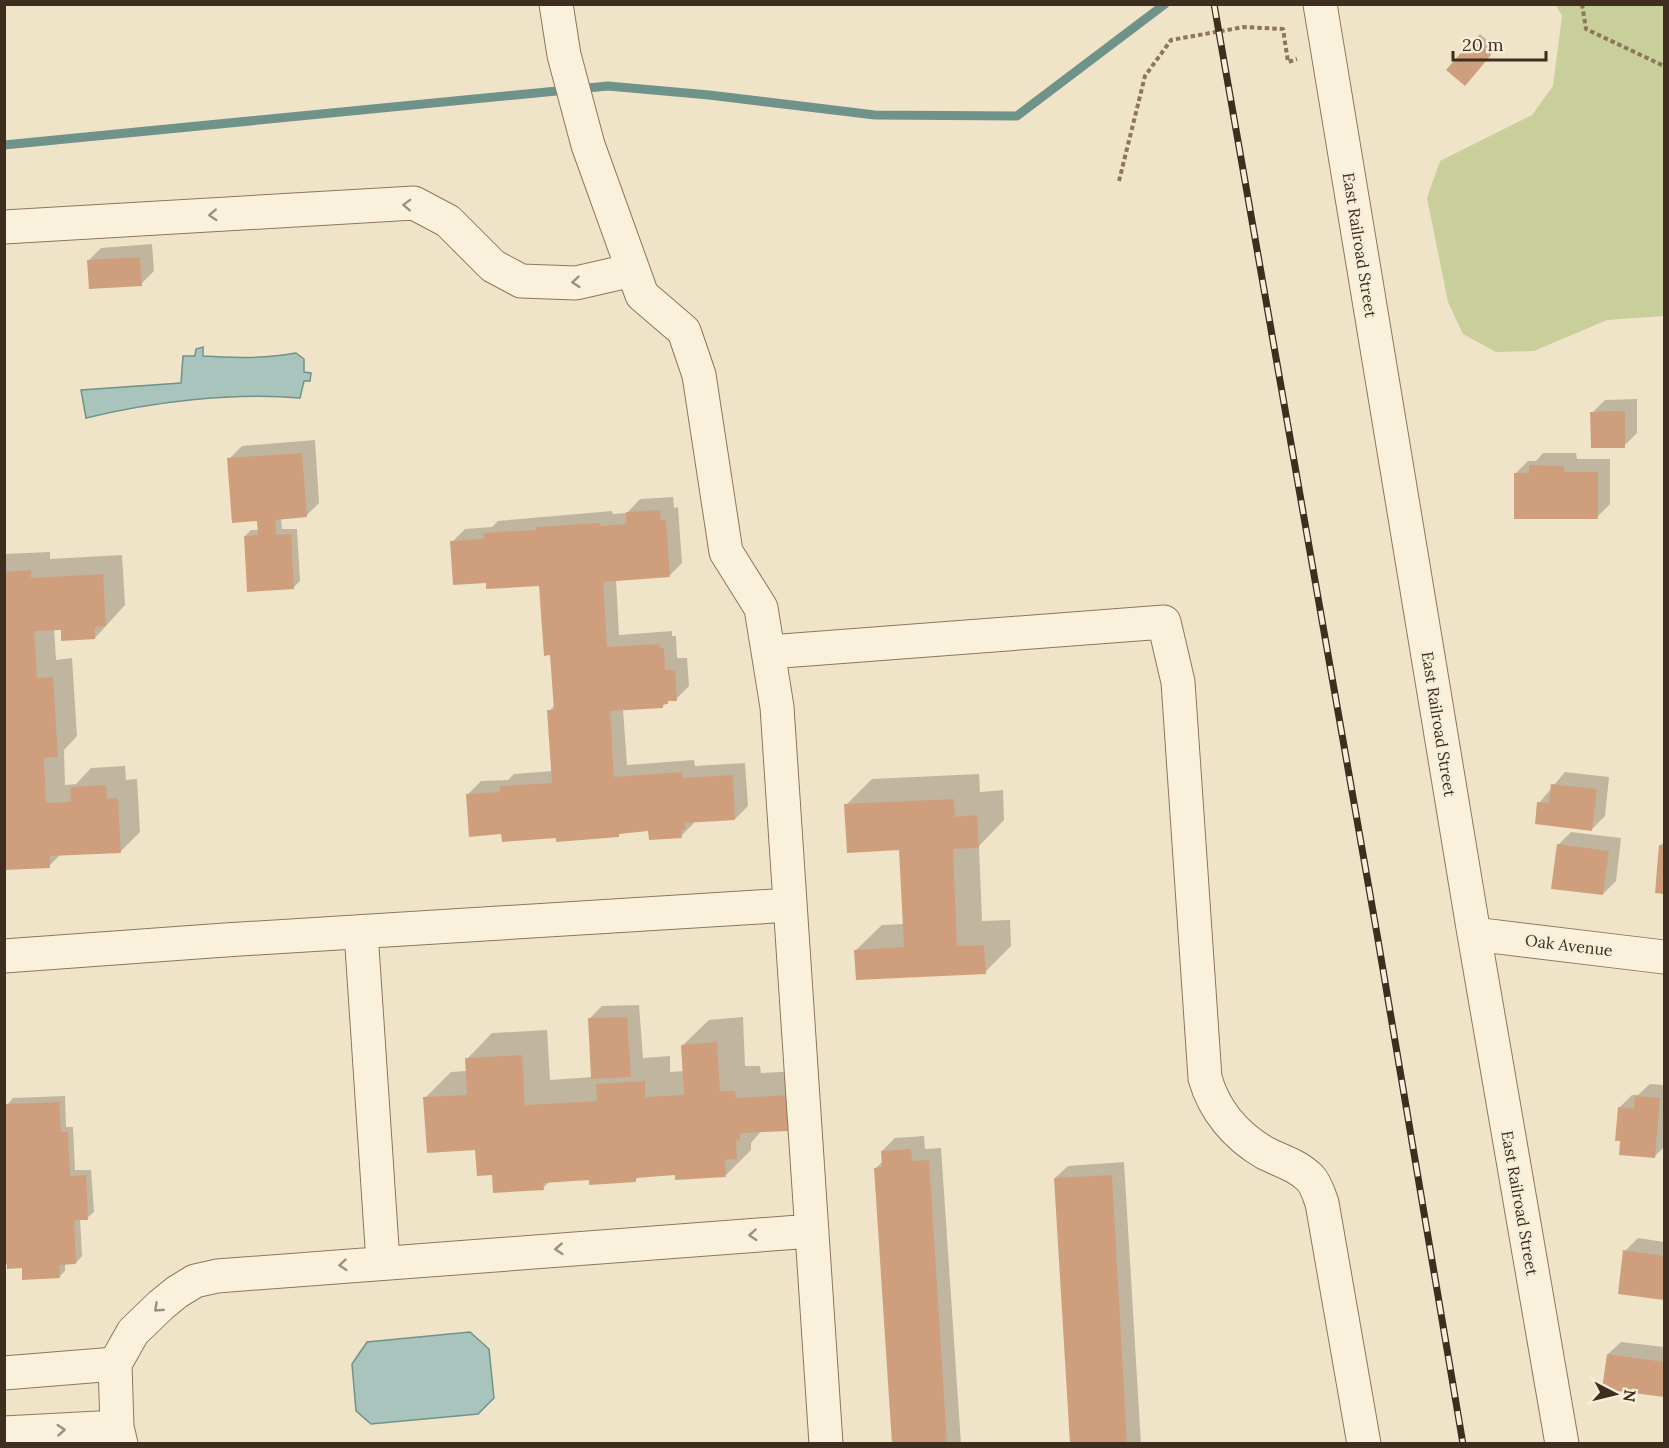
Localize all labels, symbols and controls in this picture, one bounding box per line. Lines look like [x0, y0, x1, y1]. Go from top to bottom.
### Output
scale bar [1453, 24, 1546, 62]
text: 20 m [1462, 33, 1504, 56]
street label: East Railroad Street [1339, 171, 1381, 320]
one-way arrow [402, 198, 411, 211]
one-way arrow [208, 208, 217, 221]
one-way arrow [571, 275, 580, 288]
street label: East Railroad Street [1418, 650, 1460, 799]
street label: Oak Avenue [1524, 930, 1614, 960]
street label: East Railroad Street [1497, 1129, 1543, 1278]
one-way arrow [749, 1228, 758, 1241]
one-way arrow [554, 1242, 563, 1255]
one-way arrow [339, 1259, 348, 1272]
one-way arrow [155, 1301, 165, 1312]
north arrow [1585, 1364, 1645, 1424]
text: N [1619, 1388, 1641, 1403]
one-way arrow [56, 1424, 65, 1437]

